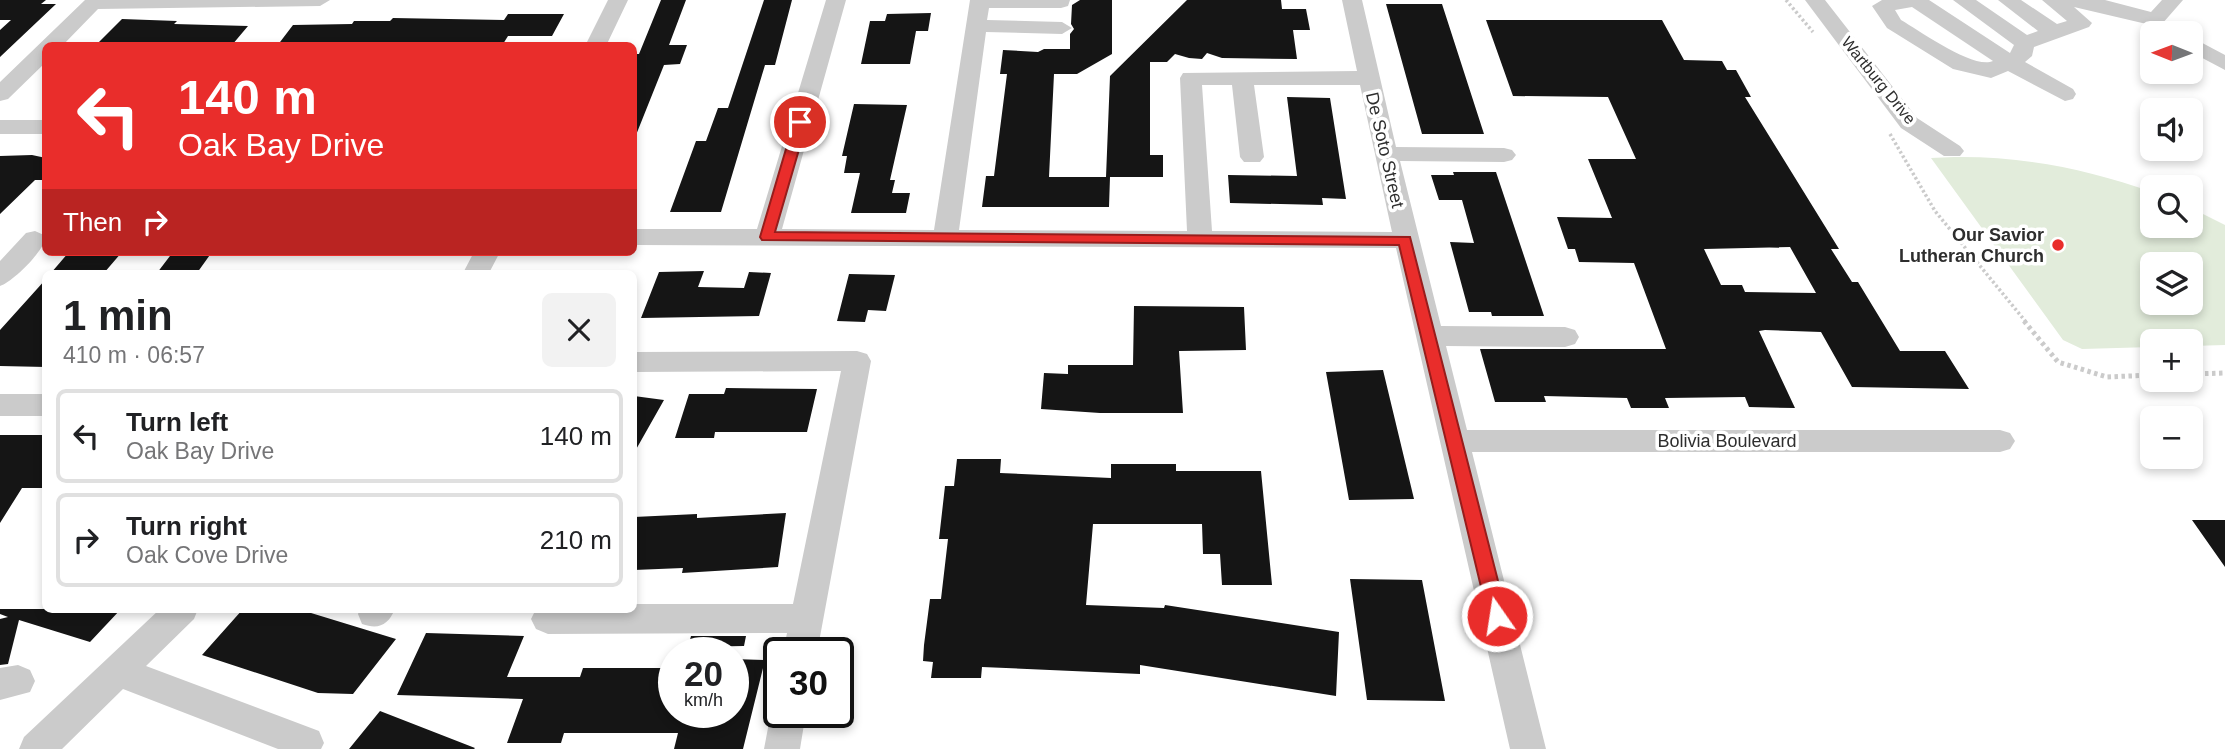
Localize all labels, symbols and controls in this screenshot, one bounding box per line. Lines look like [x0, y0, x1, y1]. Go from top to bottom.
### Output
north arrow [2140, 21, 2203, 84]
map controls [2140, 21, 2203, 469]
street label: Wartburg Drive [1838, 33, 1919, 127]
icon: left [63, 70, 154, 161]
text: 140 m [178, 70, 317, 124]
street label: De Soto Street [1362, 90, 1408, 210]
pin [770, 92, 830, 152]
button: sound [2140, 98, 2203, 161]
icon: arrive [781, 103, 819, 141]
text: Oak Bay Drive [178, 127, 384, 163]
button: search [2140, 175, 2203, 238]
icon: right [136, 203, 174, 241]
text: Then [63, 207, 122, 237]
place label: Our Savior Lutheran Church [1899, 225, 2044, 266]
marker: Our Savior Lutheran Church [2050, 237, 2066, 253]
button: layers [2140, 252, 2203, 315]
text: 1 min [63, 292, 173, 339]
button: close [542, 293, 616, 367]
button: + [2140, 329, 2203, 392]
text: 410 m · 06:57 [63, 342, 205, 368]
button: − [2140, 406, 2203, 469]
text: Turn left [126, 407, 228, 437]
icon: left [67, 417, 105, 455]
text: 140 m [540, 421, 612, 451]
street label: Bolivia Boulevard [1657, 431, 1797, 451]
text: Oak Bay Drive [126, 438, 274, 464]
text: Turn right [126, 511, 247, 541]
icon: right [67, 521, 105, 559]
text: 210 m [540, 525, 612, 555]
text: Oak Cove Drive [126, 542, 288, 568]
position arrow [1460, 579, 1534, 653]
speed limit sign: 30 [763, 637, 854, 728]
text: 20 [684, 654, 723, 693]
text: km/h [684, 690, 723, 710]

